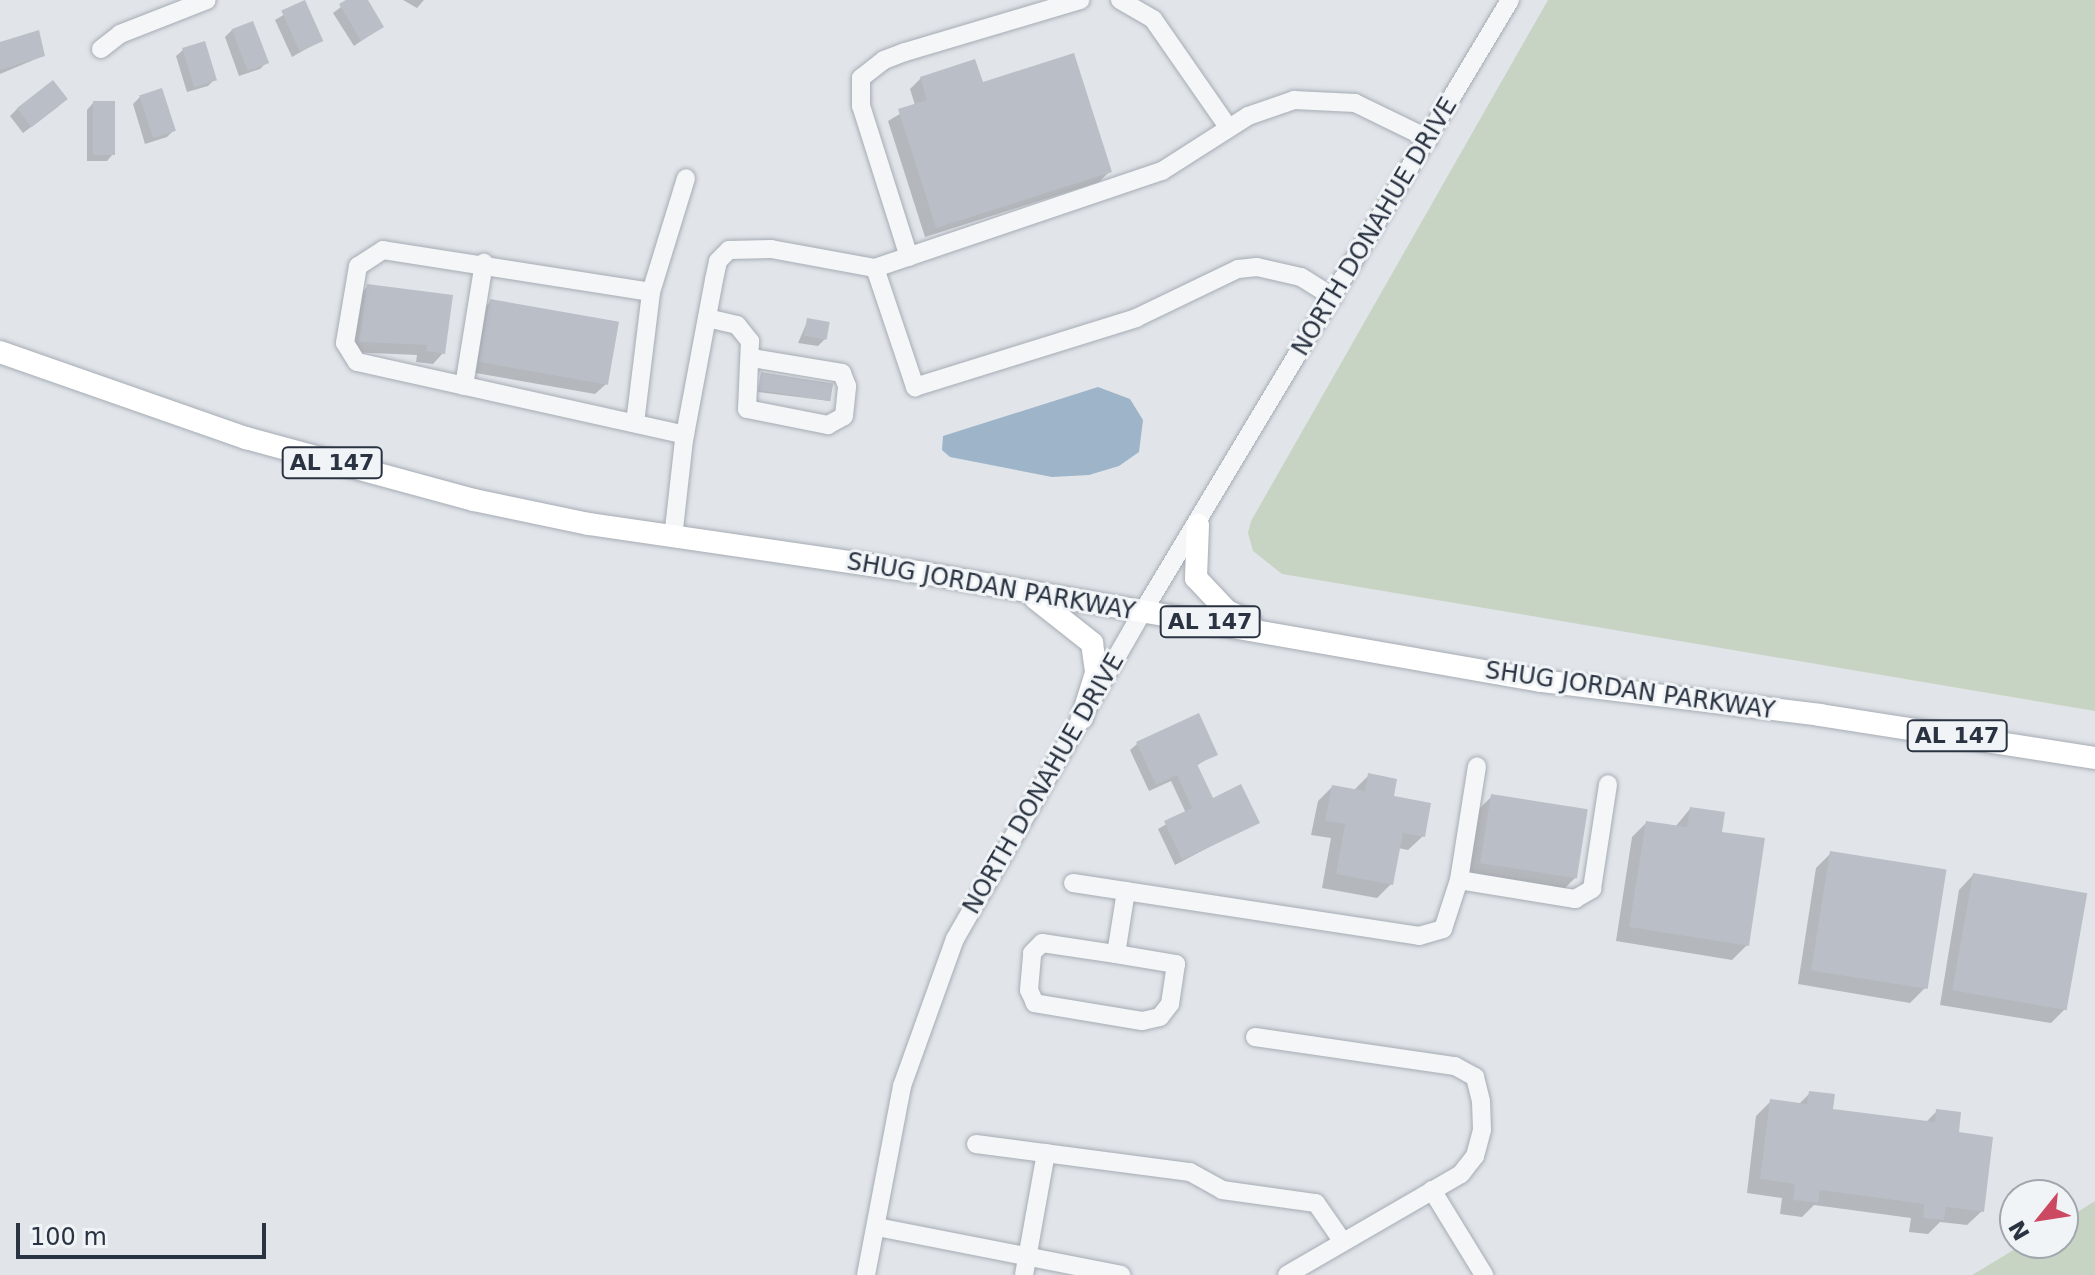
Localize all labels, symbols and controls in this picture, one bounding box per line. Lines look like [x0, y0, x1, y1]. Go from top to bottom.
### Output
street label: NORTH DONAHUE DRIVE [1286, 93, 1464, 361]
road number: AL 147 [280, 445, 384, 481]
street label: SHUG JORDAN PARKWAY [845, 547, 1137, 627]
road number: AL 147 [1158, 604, 1262, 640]
street label: NORTH DONAHUE DRIVE [958, 649, 1130, 919]
street label: SHUG JORDAN PARKWAY [1483, 656, 1777, 726]
road number: AL 147 [1905, 718, 2009, 754]
north arrow [1999, 1179, 2079, 1259]
scale bar [20, 1207, 270, 1257]
text: N [2004, 1216, 2035, 1244]
text: 100 m [30, 1223, 107, 1251]

